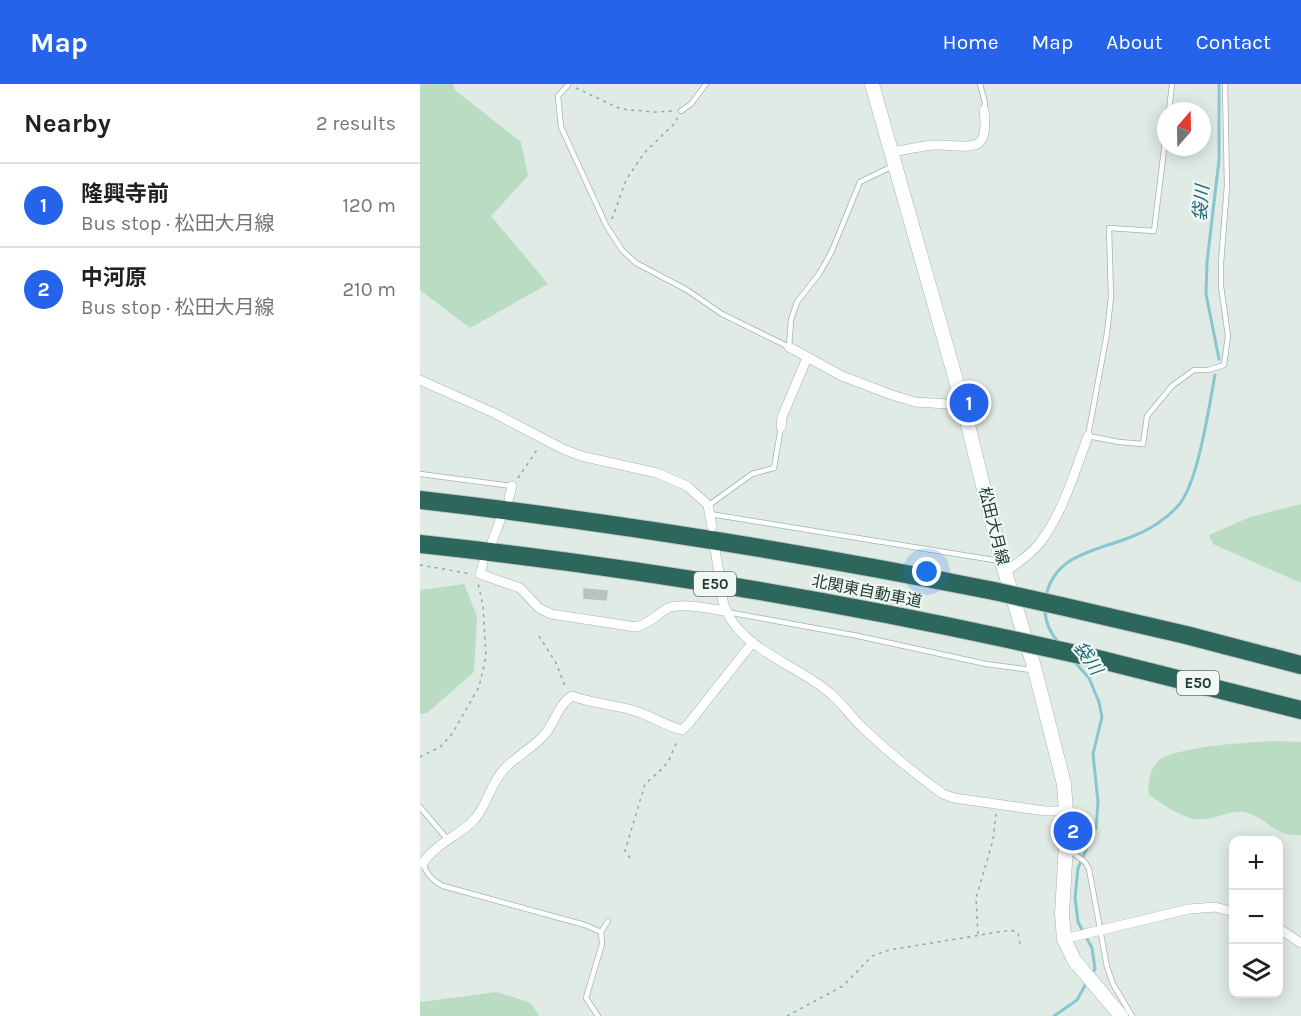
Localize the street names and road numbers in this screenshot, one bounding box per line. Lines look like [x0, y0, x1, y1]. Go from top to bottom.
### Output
street label: 松田大月線 [975, 485, 1013, 567]
street label: 北関東自動車道 [810, 571, 924, 611]
road number: E50 [694, 572, 736, 596]
road number: E50 [1177, 671, 1219, 695]

